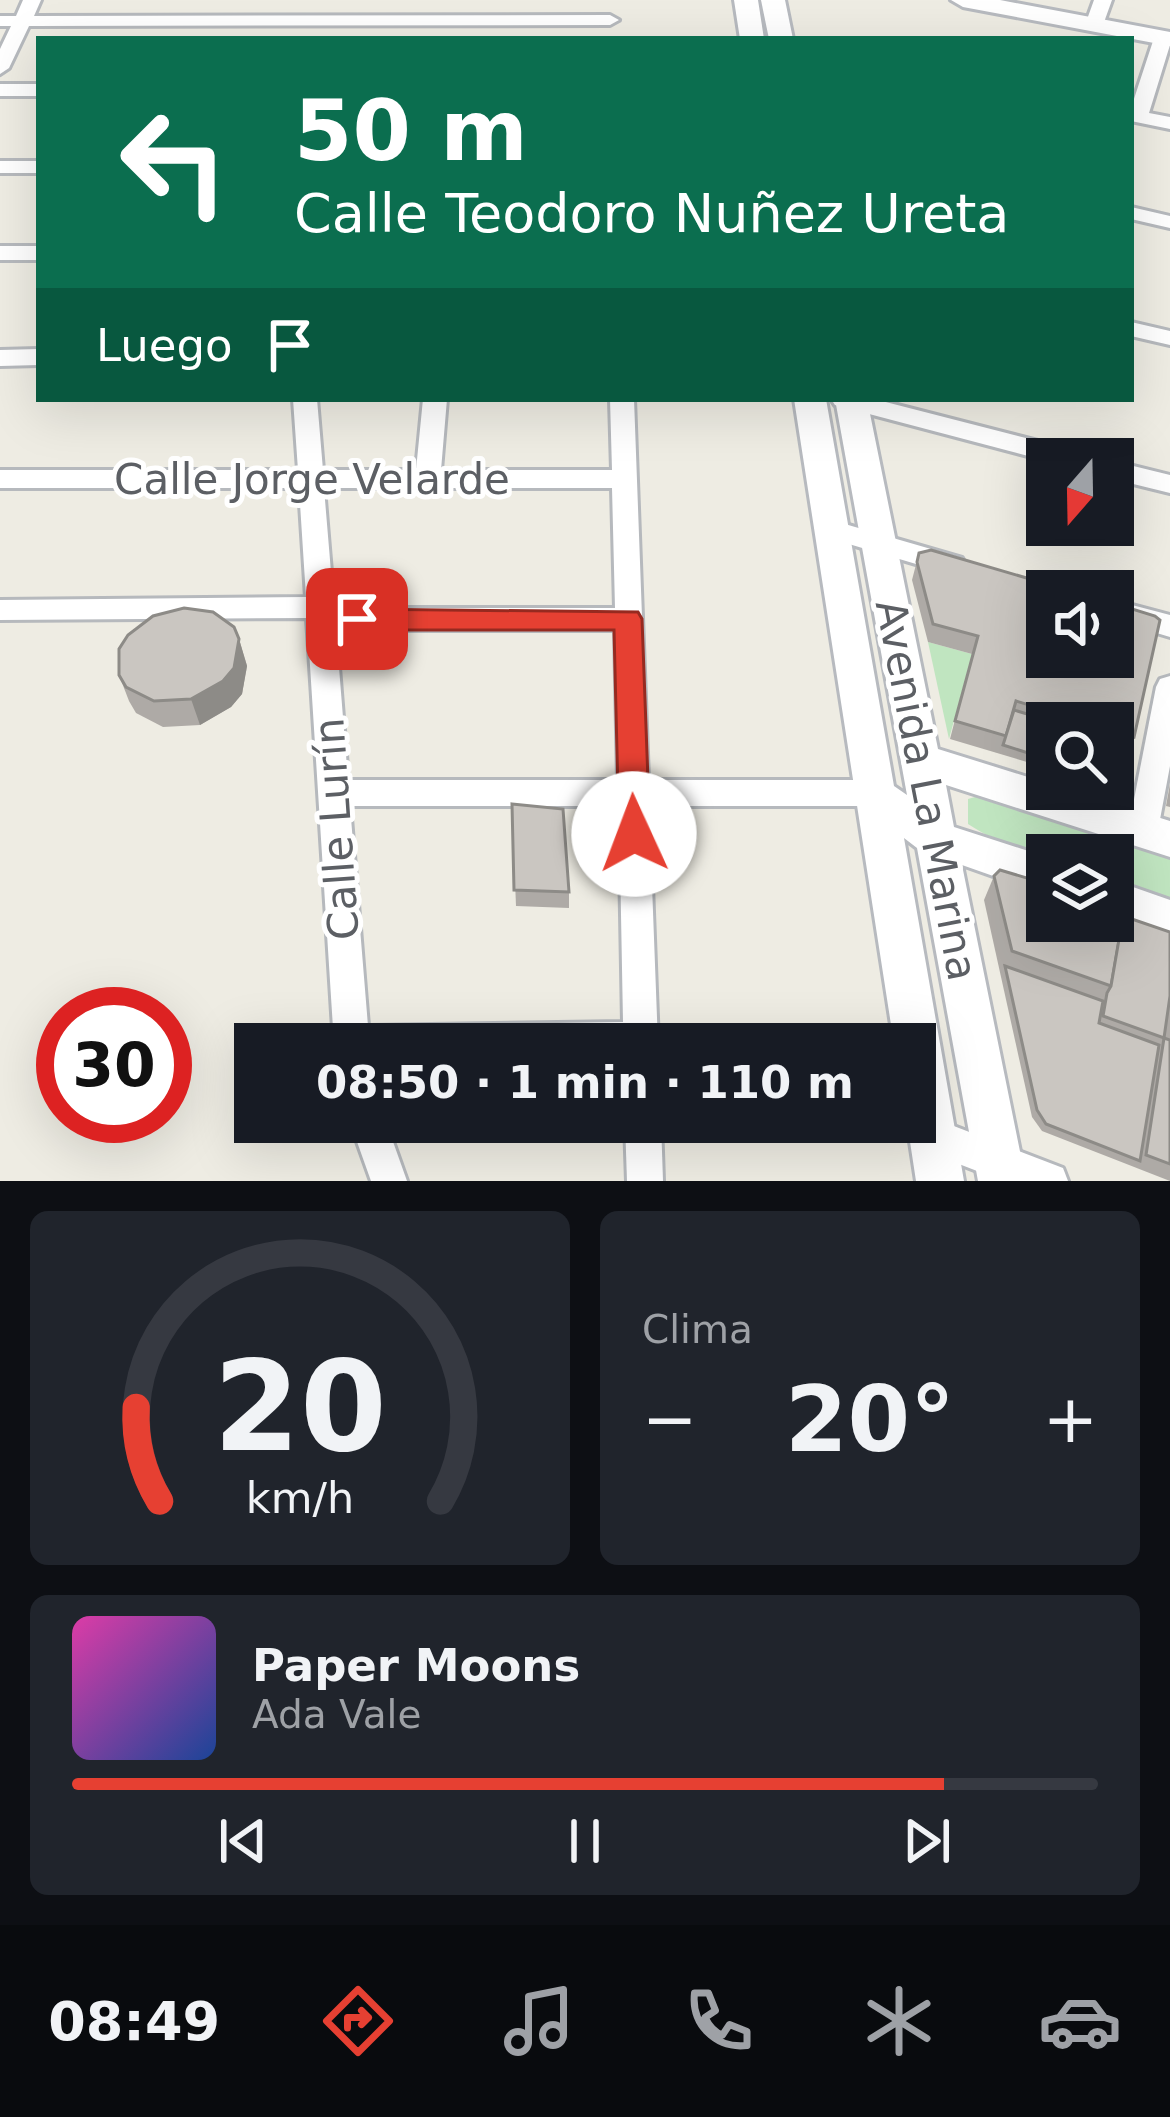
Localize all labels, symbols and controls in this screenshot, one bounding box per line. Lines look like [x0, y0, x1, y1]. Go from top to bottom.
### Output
text: 50 m [294, 82, 528, 180]
icon: left [96, 84, 252, 240]
text: Calle Teodoro Nuñez Ureta [294, 182, 1009, 245]
icon: arrive [257, 312, 323, 378]
text: Luego [96, 319, 233, 372]
north arrow [1026, 438, 1134, 546]
map controls [1026, 438, 1134, 942]
street label: Calle Jorge Velarde [114, 455, 510, 504]
pin [306, 568, 408, 670]
button: sound [1026, 570, 1134, 678]
icon: arrive [324, 586, 390, 652]
street label: Avenida La Marina [866, 596, 987, 985]
button: search [1026, 702, 1134, 810]
street label: Calle Lurín [304, 716, 369, 942]
position arrow [571, 771, 697, 897]
button: layers [1026, 834, 1134, 942]
speed limit sign: 30 [36, 987, 192, 1143]
text: 08:50 · 1 min · 110 m [316, 1056, 854, 1109]
text: Clima [642, 1307, 753, 1352]
text: 20 [213, 1334, 387, 1479]
text: 20° [785, 1367, 955, 1472]
text: − [642, 1381, 697, 1458]
text: + [1043, 1381, 1098, 1458]
text: km/h [246, 1473, 354, 1523]
text: Paper Moons [252, 1639, 580, 1692]
text: Ada Vale [252, 1692, 421, 1737]
icon: previous [210, 1808, 276, 1874]
icon: pause [552, 1808, 618, 1874]
icon: next [894, 1808, 960, 1874]
icon: directions [316, 1979, 400, 2063]
icon: music [497, 1979, 581, 2063]
icon: phone [677, 1979, 761, 2063]
icon: climate [857, 1979, 941, 2063]
icon: car [1038, 1979, 1122, 2063]
text: 08:49 [48, 1990, 220, 2053]

